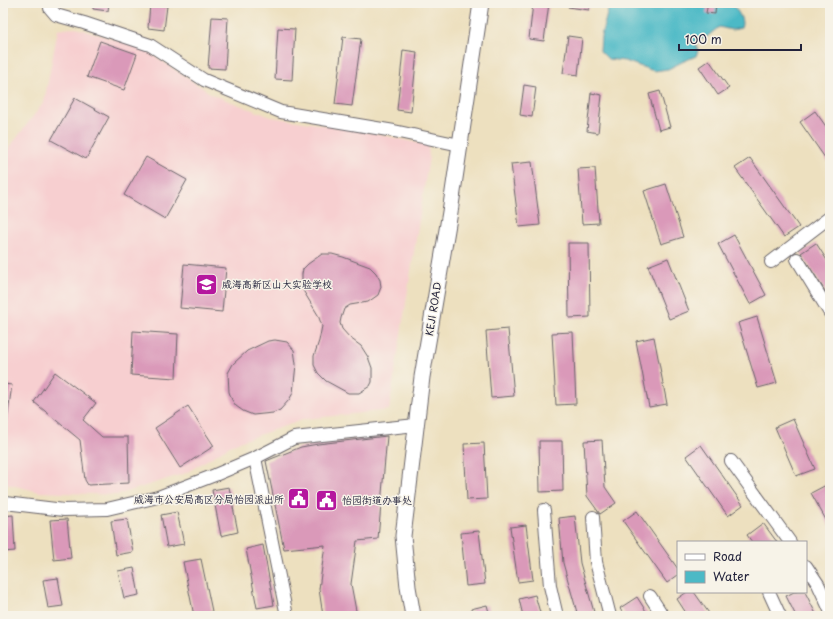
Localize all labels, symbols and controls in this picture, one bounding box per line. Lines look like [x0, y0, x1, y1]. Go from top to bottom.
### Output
scale bar [679, 26, 801, 52]
text: 100 m [685, 30, 722, 48]
school or university icon: 威海高新区山大实验学校 [193, 271, 219, 297]
place label: 威海高新区山大实验学校 [222, 276, 332, 291]
street label: KEJI ROAD [421, 281, 444, 337]
public building icon: 威海市公安局高区分局怡园派出所 [286, 486, 312, 512]
public building icon: 怡园街道办事处 [314, 487, 340, 513]
place label: 威海市公安局高区分局怡园派出所 [134, 491, 284, 506]
place label: 怡园街道办事处 [342, 492, 412, 507]
legend [677, 541, 807, 593]
text: Road [713, 547, 742, 565]
text: Water [713, 567, 750, 585]

